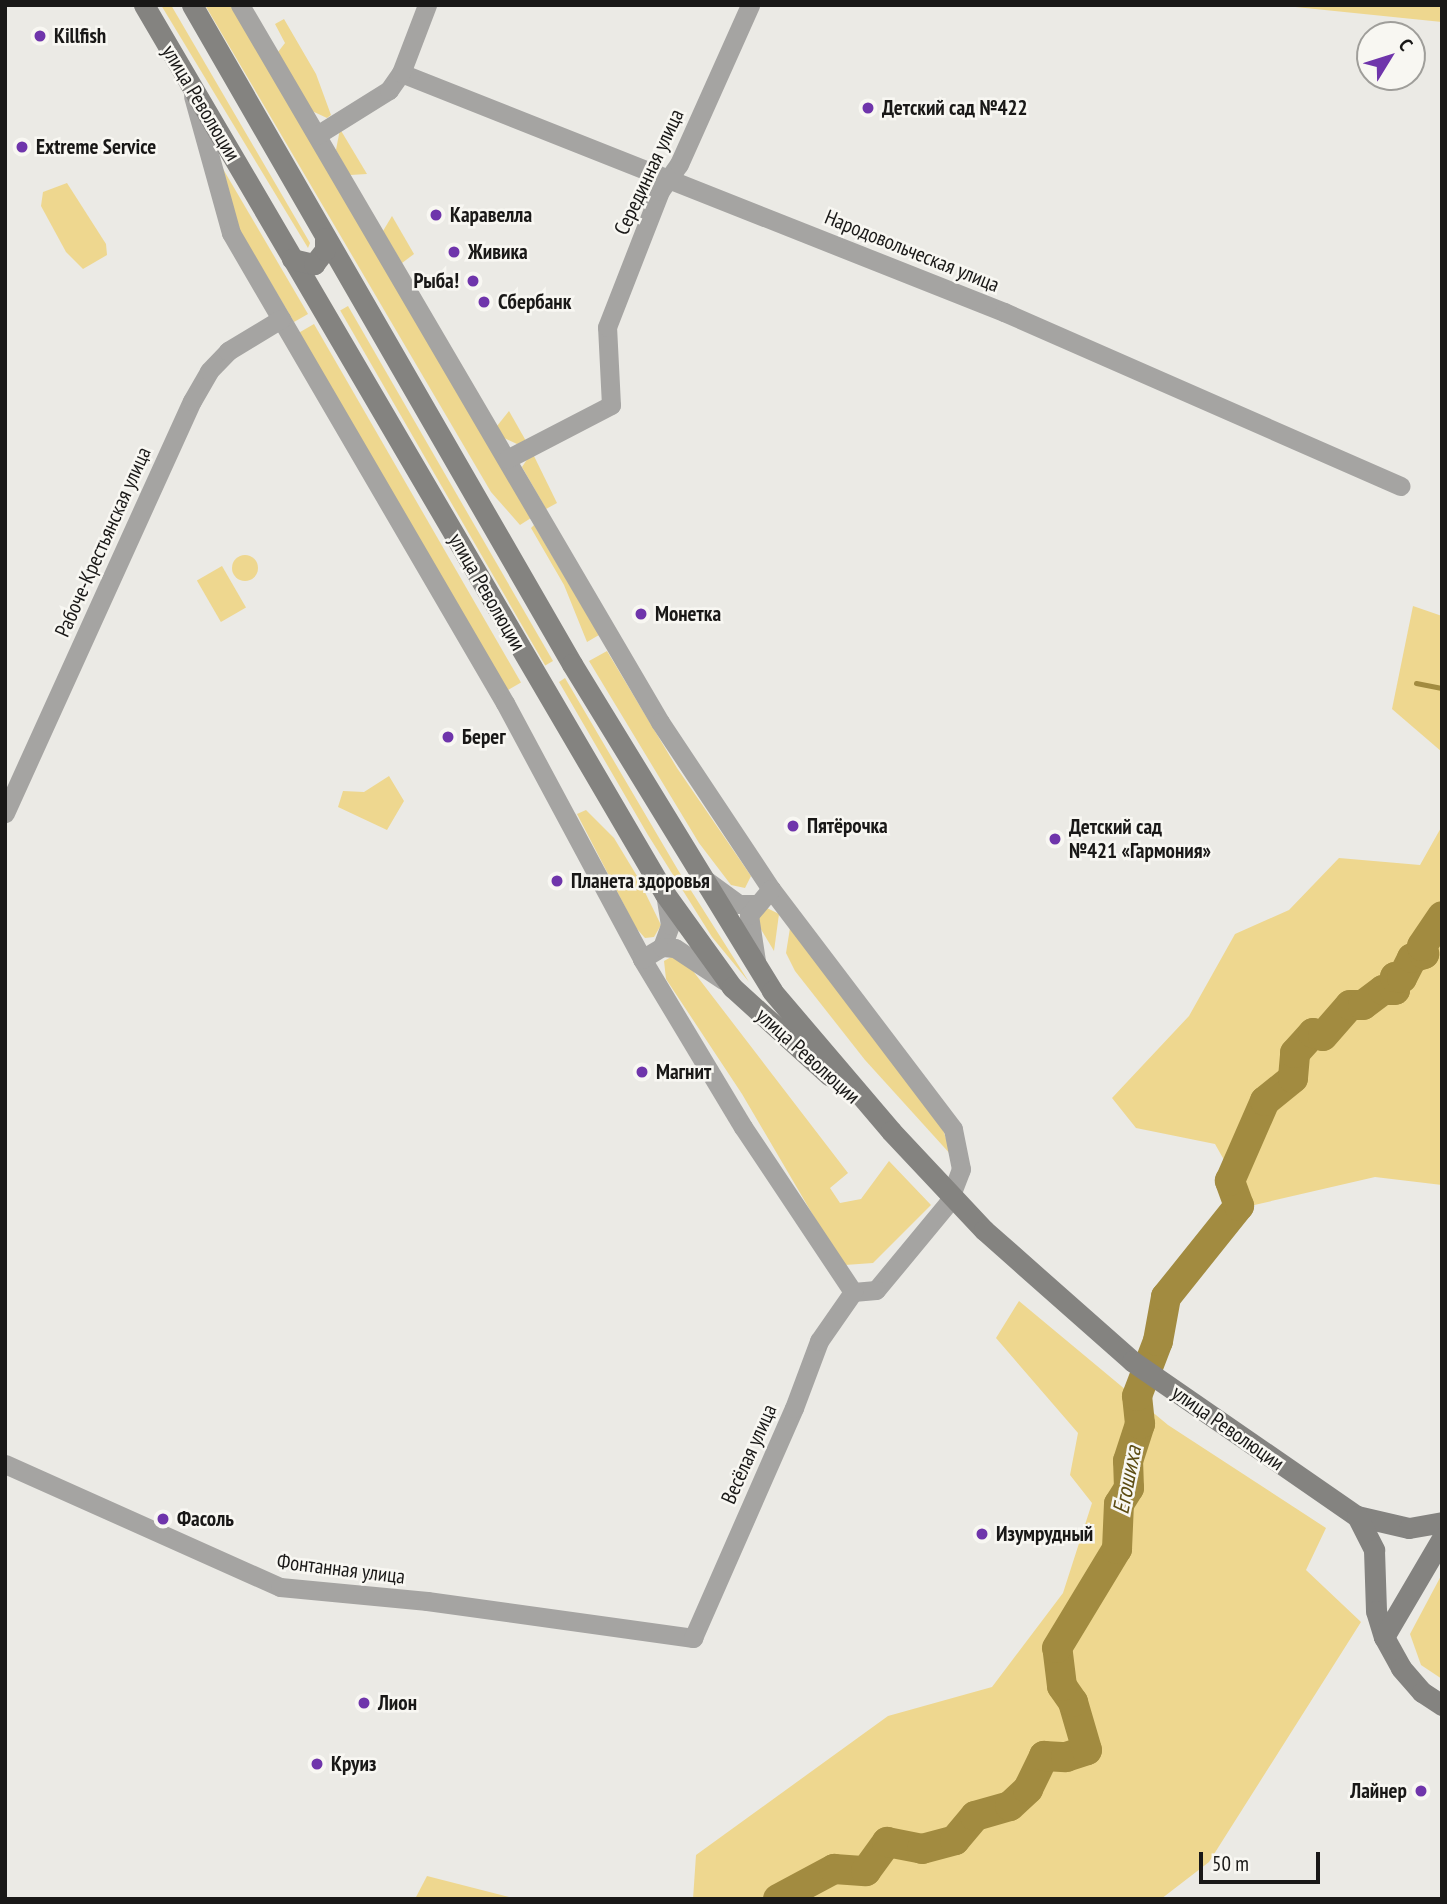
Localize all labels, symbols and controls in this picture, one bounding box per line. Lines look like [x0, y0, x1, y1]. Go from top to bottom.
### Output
north arrow [1356, 21, 1426, 91]
place label: Killfish [54, 23, 106, 49]
marker: Killfish [32, 28, 48, 44]
text: С [1394, 33, 1418, 55]
street label: улица Революции [156, 40, 246, 166]
place label: Детский сад №422 [882, 95, 1028, 121]
marker: Детский сад №422 [860, 100, 876, 116]
street label: Серединная улица [609, 105, 689, 239]
place label: Extreme Service [36, 134, 156, 160]
marker: Extreme Service [14, 139, 30, 155]
place label: Каравелла [450, 202, 532, 228]
street label: Народовольческая улица [821, 204, 1003, 298]
marker: Каравелла [428, 207, 444, 223]
place label: Живика [468, 239, 528, 265]
marker: Живика [446, 244, 462, 260]
place label: Рыба! [414, 268, 459, 294]
marker: Рыба! [465, 273, 481, 289]
place label: Сбербанк [498, 289, 571, 315]
marker: Сбербанк [476, 294, 492, 310]
street label: Рабоче-Крестьянская улица [50, 443, 156, 641]
street label: улица Революции [443, 529, 531, 655]
place label: Монетка [655, 601, 721, 627]
marker: Монетка [633, 606, 649, 622]
place label: Берег [462, 724, 506, 750]
marker: Берег [440, 729, 456, 745]
place label: Пятёрочка [807, 813, 888, 839]
place label: Детский сад №421 «Гармония» [1069, 814, 1211, 864]
marker: Пятёрочка [785, 818, 801, 834]
marker: Детский сад №421 «Гармония» [1047, 831, 1063, 847]
place label: Планета здоровья [571, 868, 710, 894]
marker: Планета здоровья [549, 873, 565, 889]
street label: улица Революции [751, 1003, 865, 1109]
place label: Магнит [656, 1059, 711, 1085]
marker: Магнит [634, 1064, 650, 1080]
street label: улица Революции [1167, 1380, 1289, 1476]
street label: Весёлая улица [716, 1400, 782, 1508]
water label: Егошиха [1107, 1444, 1147, 1516]
place label: Фасоль [177, 1506, 234, 1532]
marker: Фасоль [155, 1511, 171, 1527]
place label: Изумрудный [996, 1521, 1093, 1547]
marker: Изумрудный [974, 1526, 990, 1542]
street label: Фонтанная улица [276, 1549, 406, 1589]
place label: Лион [378, 1690, 417, 1716]
marker: Лион [356, 1695, 372, 1711]
place label: Круиз [331, 1751, 376, 1777]
marker: Круиз [309, 1756, 325, 1772]
place label: Лайнер [1350, 1778, 1407, 1804]
marker: Лайнер [1413, 1783, 1429, 1799]
scale bar [1202, 1838, 1323, 1882]
text: 50 m [1212, 1850, 1249, 1877]

